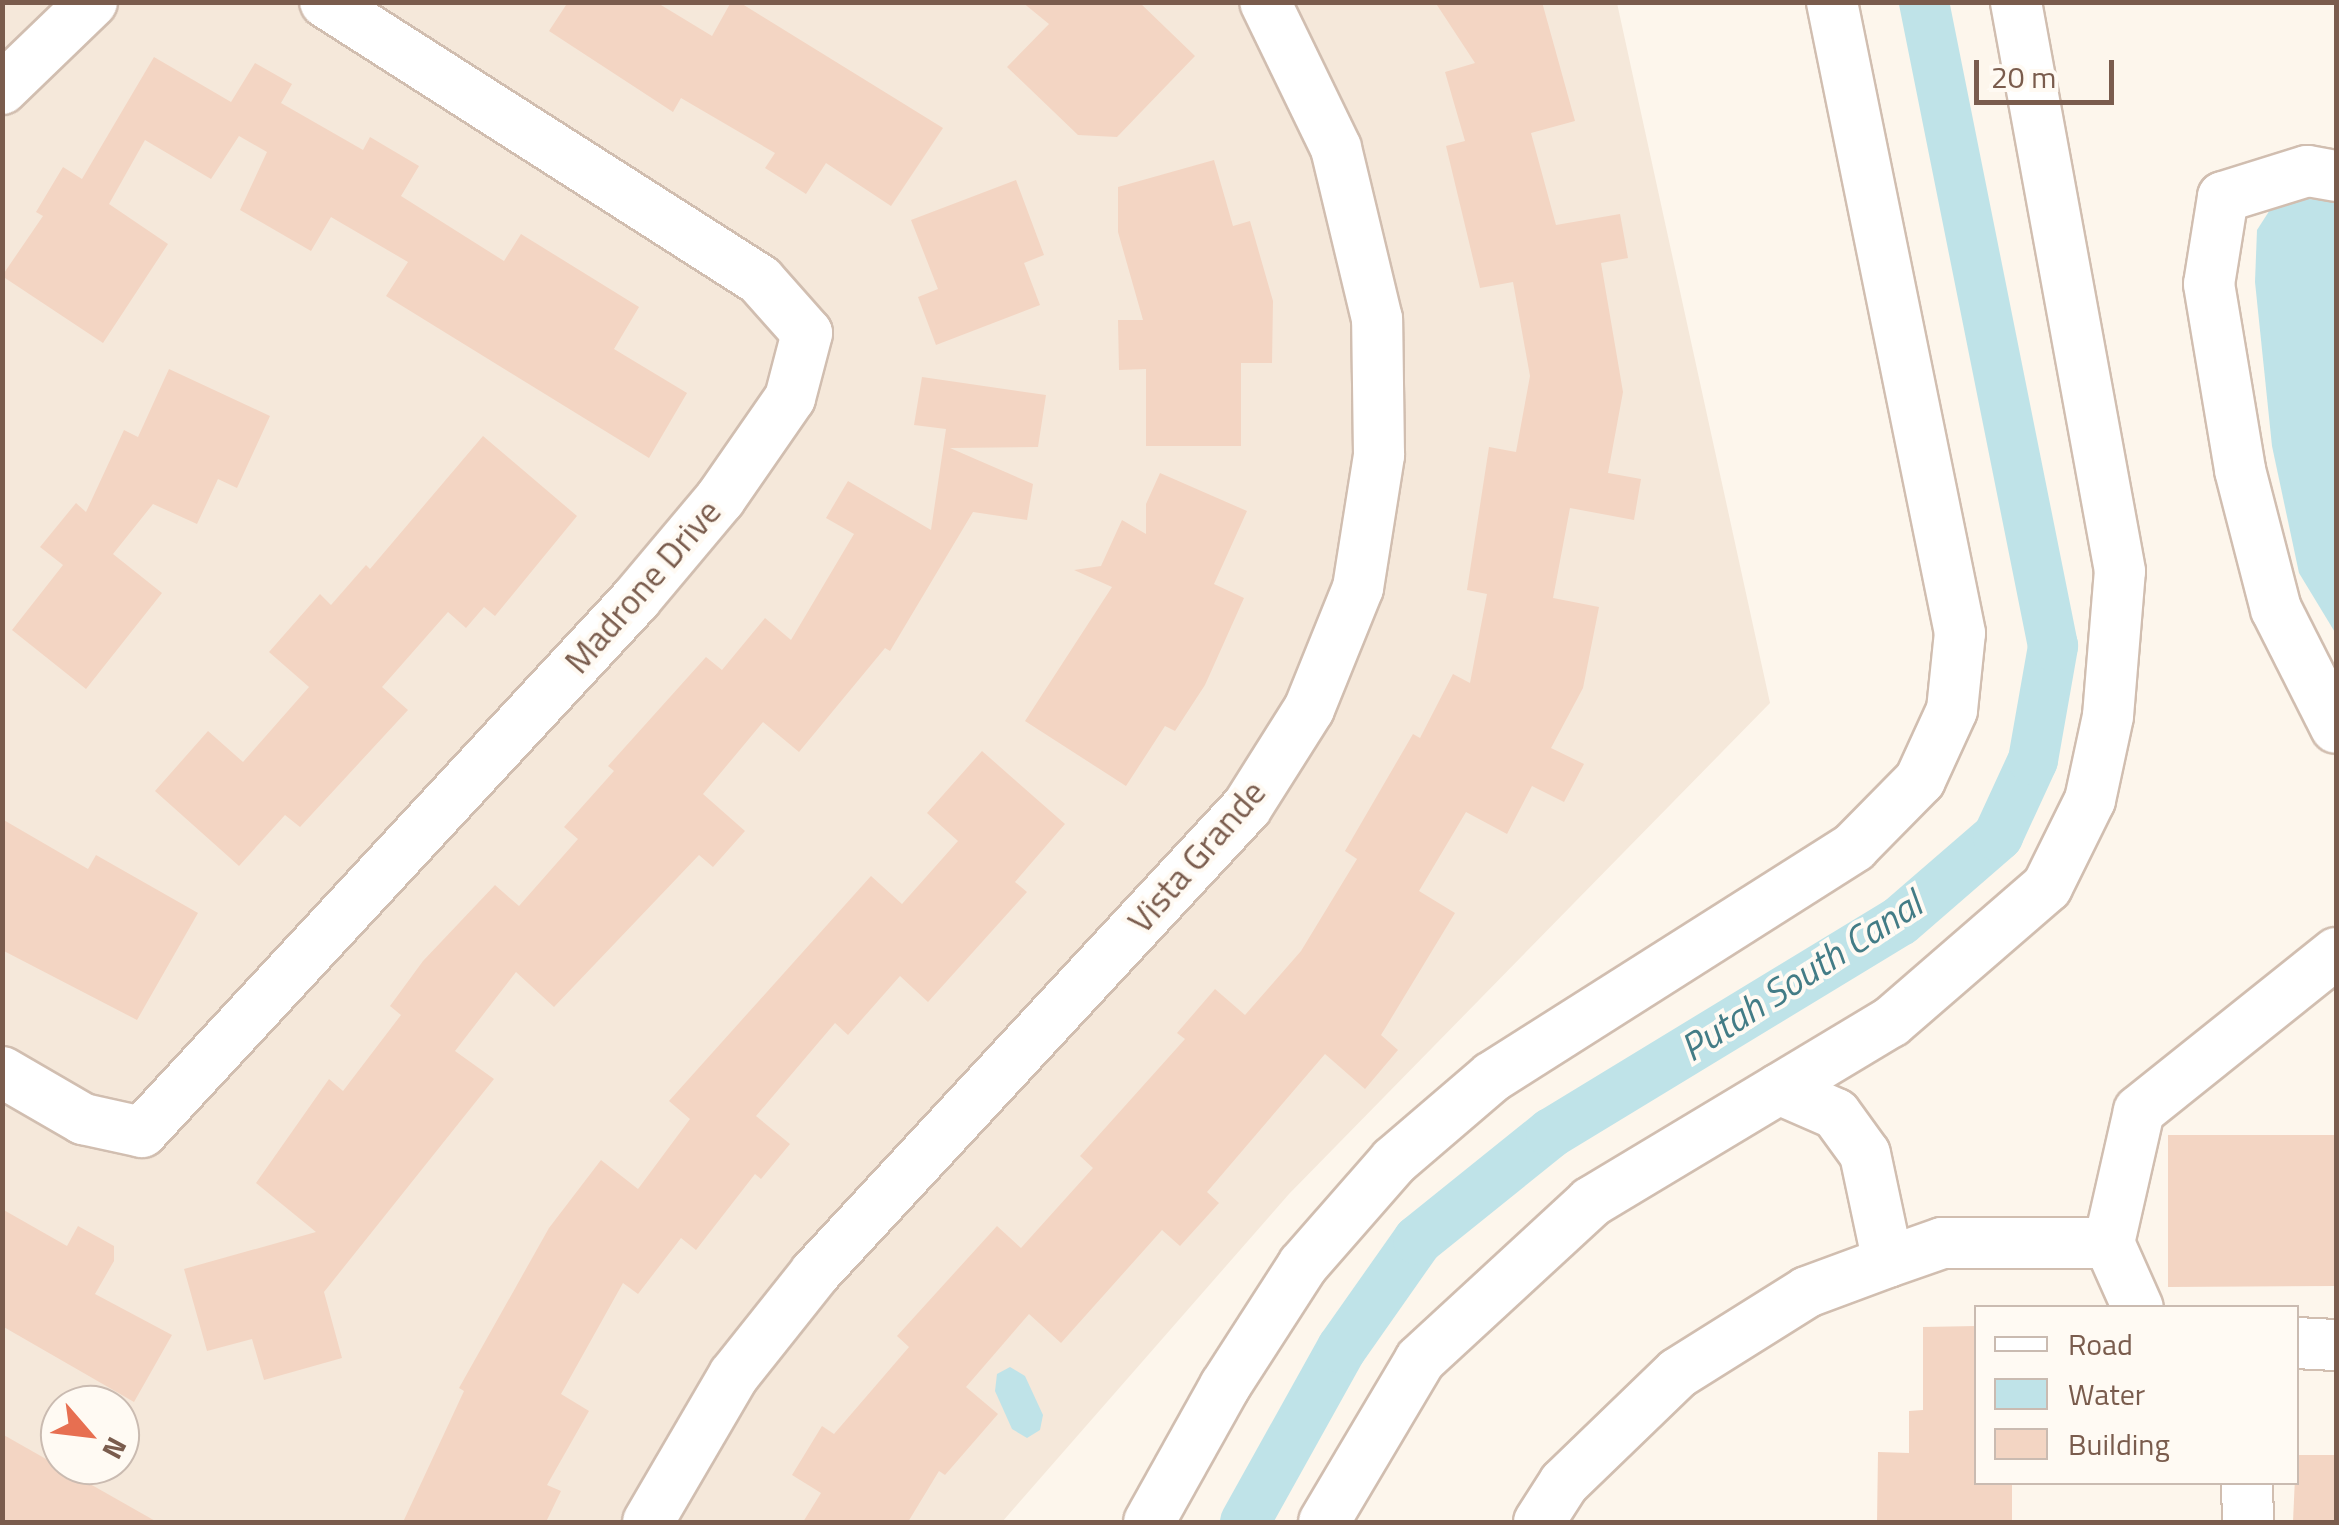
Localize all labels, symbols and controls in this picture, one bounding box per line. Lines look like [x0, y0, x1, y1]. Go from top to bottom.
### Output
scale bar [1979, 40, 2119, 102]
text: 20 m [1991, 54, 2056, 100]
street label: Madrone Drive [555, 491, 729, 681]
street label: Vista Grande [1118, 771, 1274, 941]
water label: Putah South Canal [1672, 881, 1930, 1071]
legend [1974, 1305, 2299, 1485]
text: Road [2068, 1321, 2133, 1367]
text: Water [2068, 1371, 2145, 1417]
north arrow [40, 1385, 140, 1485]
text: Building [2068, 1421, 2170, 1467]
text: N [92, 1430, 139, 1467]

